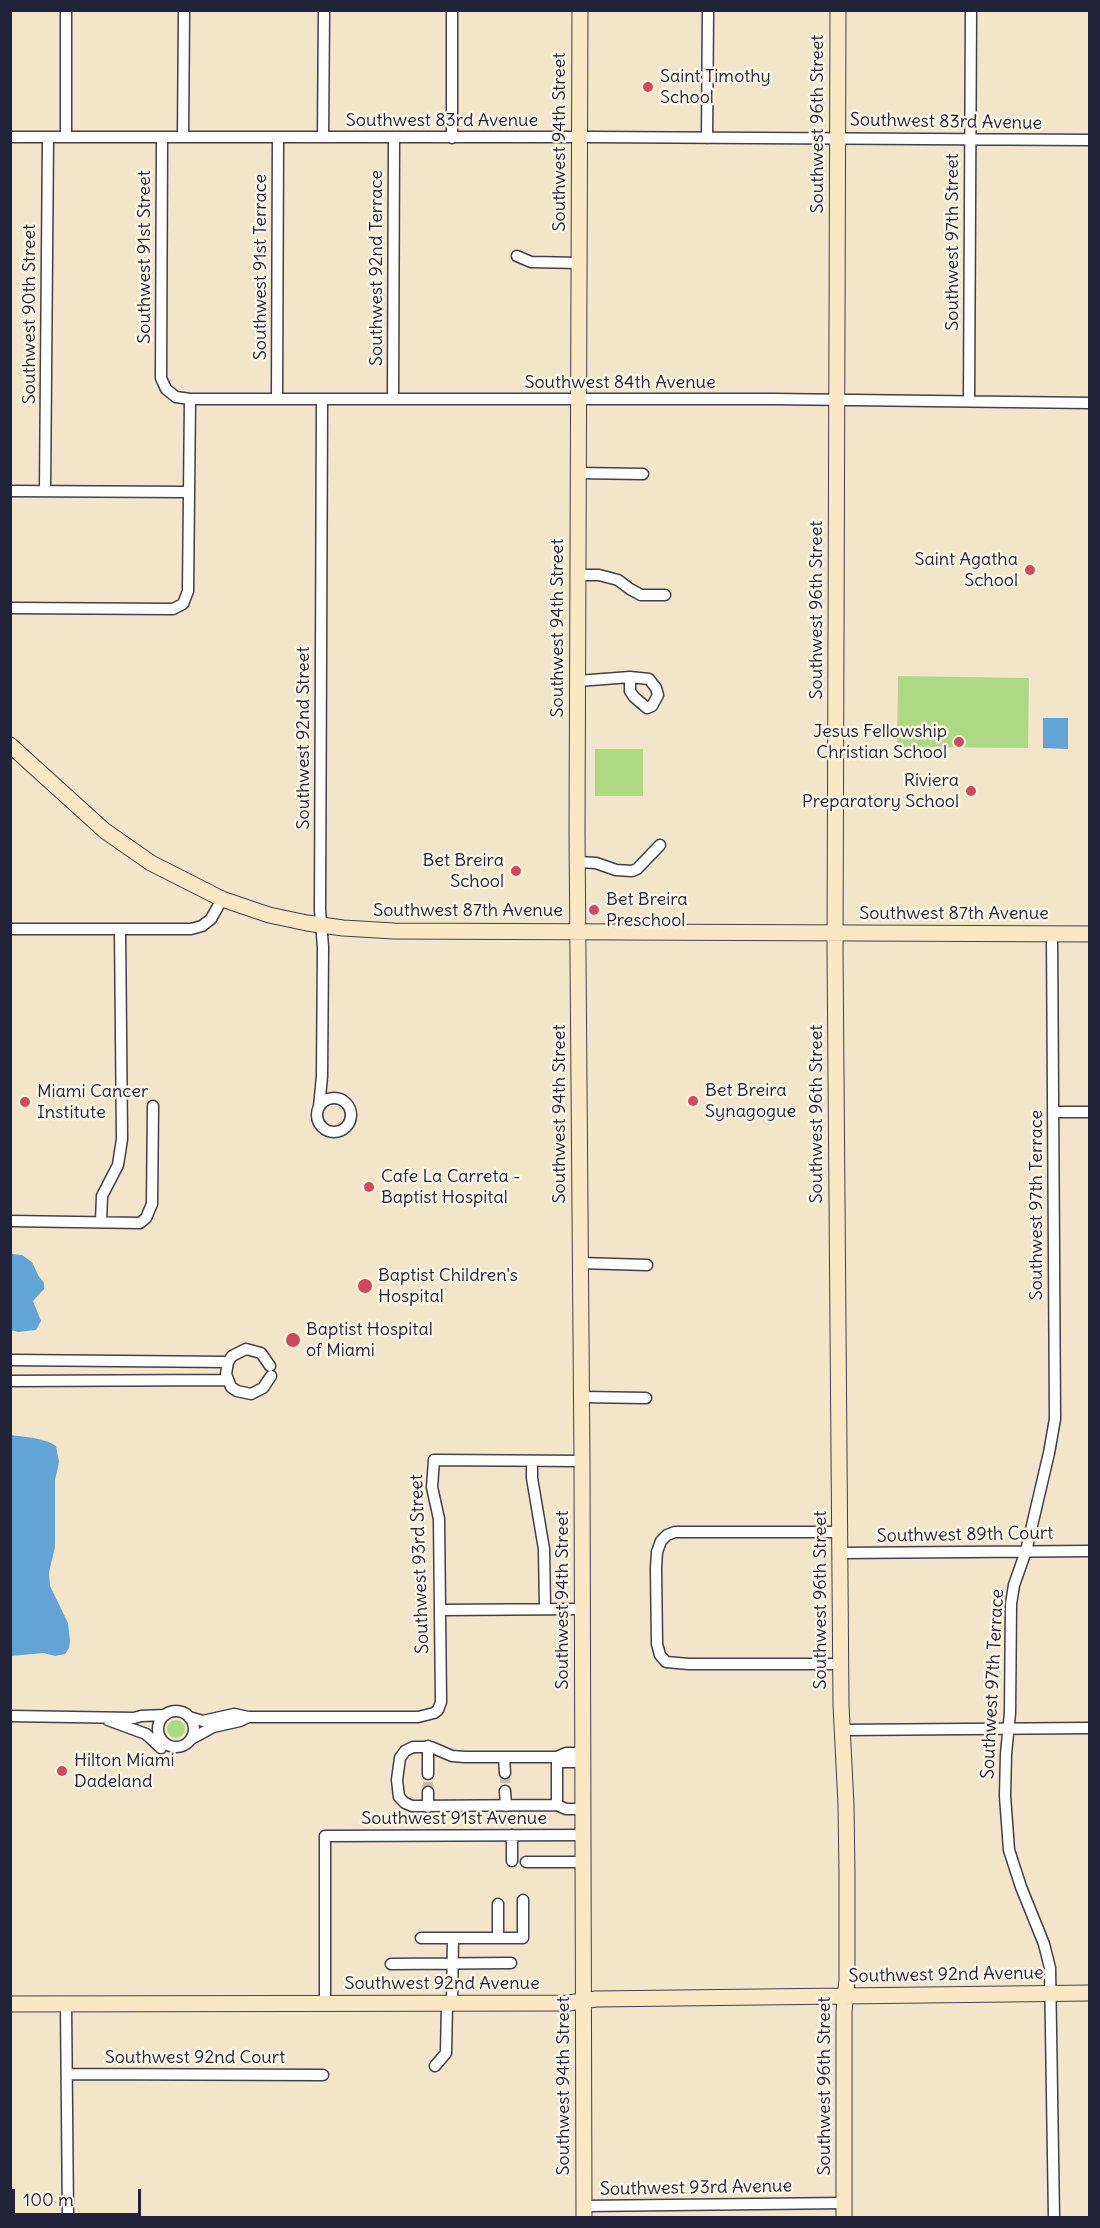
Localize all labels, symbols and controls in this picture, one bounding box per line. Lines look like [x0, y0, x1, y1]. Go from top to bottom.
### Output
street label: Southwest 96th Street [807, 35, 829, 213]
street label: Southwest 94th Street [549, 53, 571, 231]
place label: Saint Timothy School [660, 66, 771, 109]
marker: Saint Timothy School [641, 80, 655, 94]
street label: Southwest 83rd Avenue [346, 110, 538, 132]
street label: Southwest 83rd Avenue [850, 110, 1042, 134]
street label: Southwest 97th Street [942, 153, 964, 331]
street label: Southwest 91st Street [134, 170, 156, 344]
street label: Southwest 92nd Terrace [366, 170, 388, 366]
street label: Southwest 91st Terrace [250, 174, 272, 360]
street label: Southwest 90th Street [19, 224, 41, 404]
street label: Southwest 84th Avenue [524, 372, 716, 394]
street label: Southwest 96th Street [806, 521, 828, 699]
street label: Southwest 94th Street [547, 539, 569, 717]
place label: Saint Agatha School [914, 549, 1018, 592]
marker: Saint Agatha School [1023, 563, 1037, 577]
street label: Southwest 92nd Street [293, 647, 315, 829]
place label: Jesus Fellowship Christian School [813, 721, 947, 764]
marker: Jesus Fellowship Christian School [952, 735, 966, 749]
place label: Riviera Preparatory School [802, 770, 959, 812]
marker: Riviera Preparatory School [964, 784, 978, 798]
place label: Bet Breira School [422, 850, 504, 892]
marker: Bet Breira School [509, 864, 523, 878]
place label: Bet Breira Preschool [606, 889, 688, 932]
street label: Southwest 87th Avenue [373, 900, 563, 922]
marker: Bet Breira Preschool [587, 903, 601, 917]
street label: Southwest 87th Avenue [859, 903, 1049, 925]
street label: Southwest 94th Street [549, 1025, 571, 1203]
street label: Southwest 96th Street [806, 1025, 828, 1203]
place label: Bet Breira Synagogue [705, 1080, 796, 1122]
place label: Miami Cancer Institute [37, 1081, 148, 1124]
marker: Bet Breira Synagogue [686, 1094, 700, 1108]
marker: Miami Cancer Institute [18, 1095, 32, 1109]
street label: Southwest 97th Terrace [1026, 1110, 1048, 1300]
place label: Cafe La Carreta - Baptist Hospital [381, 1166, 521, 1208]
marker: Cafe La Carreta - Baptist Hospital [362, 1180, 376, 1194]
place label: Baptist Children's Hospital [378, 1265, 518, 1308]
marker: Baptist Children's Hospital [356, 1277, 374, 1295]
place label: Baptist Hospital of Miami [306, 1319, 433, 1362]
marker: Baptist Hospital of Miami [284, 1331, 302, 1349]
street label: Southwest 93rd Street [406, 1474, 434, 1654]
street label: Southwest 94th Street [552, 1511, 574, 1689]
street label: Southwest 96th Street [810, 1511, 832, 1689]
street label: Southwest 89th Court [877, 1523, 1053, 1547]
street label: Southwest 97th Terrace [977, 1588, 1009, 1780]
place label: Hilton Miami Dadeland [74, 1750, 175, 1792]
marker: Hilton Miami Dadeland [55, 1764, 69, 1778]
street label: Southwest 91st Avenue [361, 1808, 547, 1830]
street label: Southwest 92nd Avenue [848, 1962, 1044, 1988]
street label: Southwest 92nd Avenue [344, 1973, 540, 1995]
street label: Southwest 94th Street [553, 1997, 575, 2175]
street label: Southwest 96th Street [814, 1997, 836, 2175]
street label: Southwest 92nd Court [105, 2047, 285, 2069]
street label: Southwest 93rd Avenue [600, 2176, 792, 2200]
scale bar [15, 2177, 144, 2215]
text: 100 m [23, 2188, 74, 2211]

